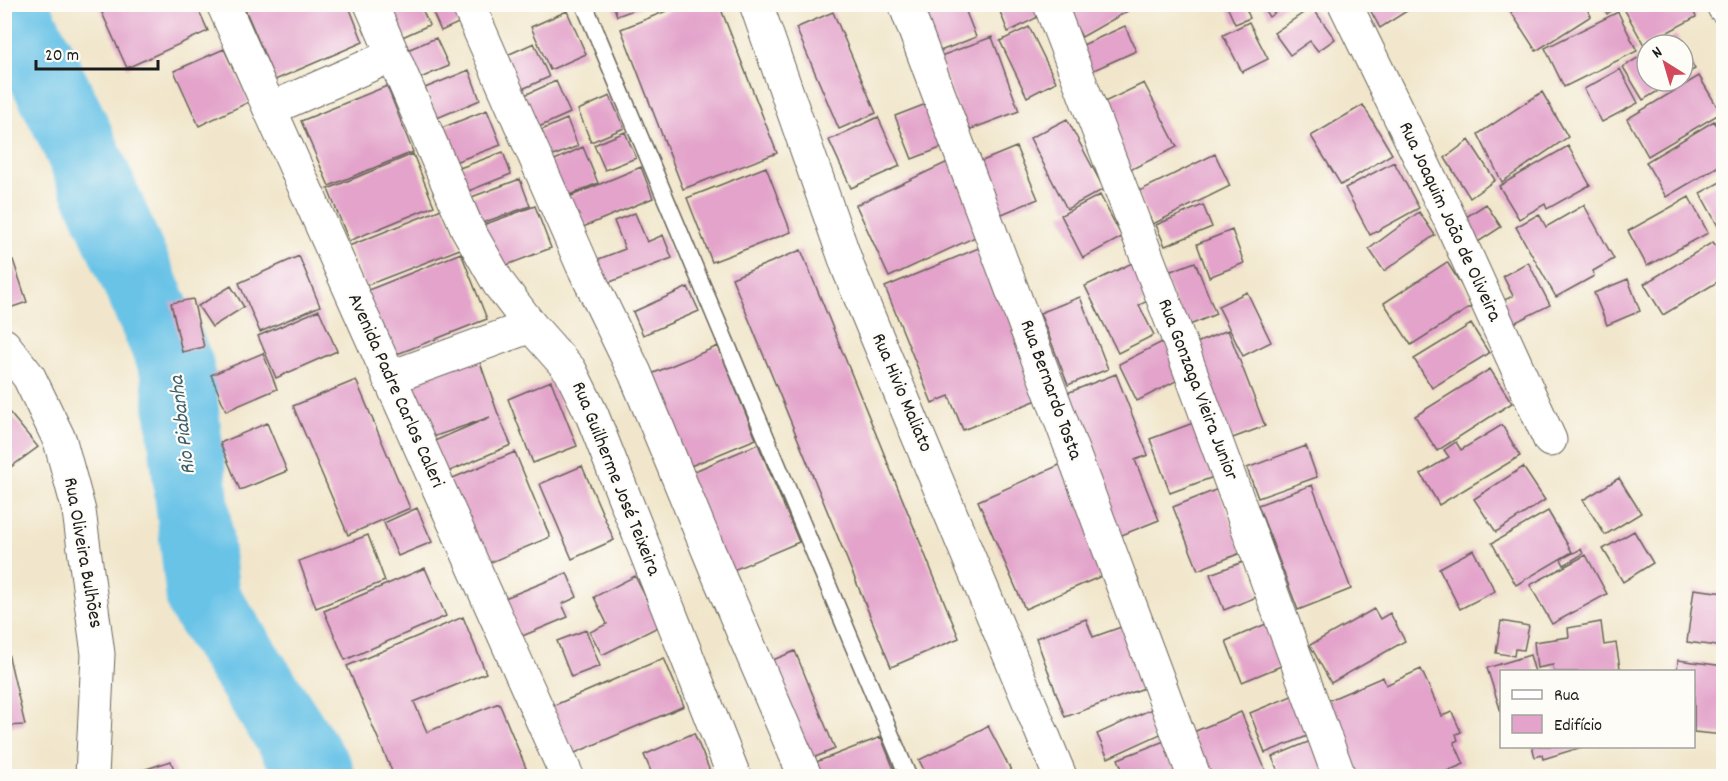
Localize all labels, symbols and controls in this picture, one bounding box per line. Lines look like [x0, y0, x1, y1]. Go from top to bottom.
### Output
scale bar [36, 33, 158, 71]
north arrow [1635, 33, 1695, 93]
text: N [1647, 41, 1668, 65]
text: 20 m [45, 44, 79, 69]
street label: Rua Joaquim João de Oliveira [1390, 118, 1508, 327]
street label: Avenida Padre Carlos Caleri [339, 289, 451, 493]
street label: Rua Gonzaga Vieira Junior [1149, 295, 1245, 485]
street label: Rua Bernardo Tosta [1012, 316, 1089, 465]
street label: Rua Hivio Maliato [863, 329, 939, 457]
water label: Rio Piabanha [163, 373, 205, 476]
street label: Rua Guilherme José Teixeira [563, 378, 667, 581]
street label: Rua Oliveira Bulhões [55, 475, 109, 631]
legend [1500, 670, 1695, 748]
text: Rua [1554, 684, 1580, 709]
text: Edifício [1554, 714, 1602, 739]

